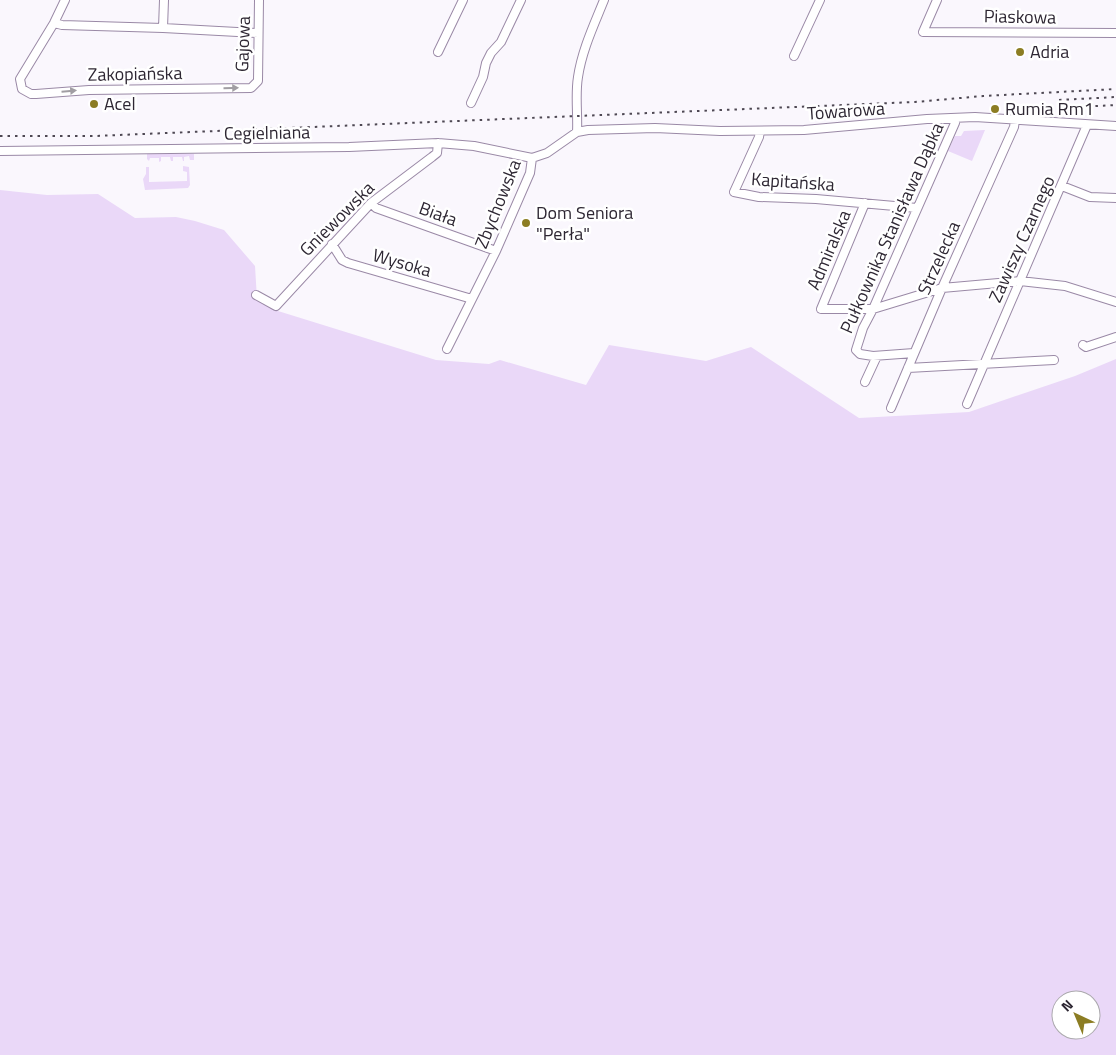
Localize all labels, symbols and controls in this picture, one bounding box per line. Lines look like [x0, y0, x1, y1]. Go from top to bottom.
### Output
street label: Piaskowa [984, 2, 1056, 31]
street label: Gajowa [228, 15, 257, 72]
place label: Adria [1030, 38, 1069, 65]
marker: Adria [1014, 46, 1026, 58]
street label: Zakopiańska [87, 59, 183, 88]
one-way arrow [224, 84, 240, 92]
one-way arrow [61, 87, 77, 95]
place label: Acel [104, 90, 136, 117]
street label: Towarowa [806, 94, 886, 127]
place label: Rumia Rm1 [1005, 95, 1094, 122]
marker: Acel [88, 98, 100, 110]
marker: Rumia Rm1 [989, 103, 1001, 115]
street label: Cegielniana [224, 118, 310, 147]
street label: Pułkownika Stanisława Dąbka [833, 118, 950, 338]
street label: Zbychowska [467, 155, 528, 252]
street label: Kapitańska [750, 165, 836, 198]
street label: Zawiszy Czarnego [981, 171, 1062, 307]
street label: Gniewowska [293, 175, 380, 262]
street label: Biała [415, 194, 461, 233]
place label: Dom Seniora "Perła" [536, 199, 633, 247]
street label: Admiralska [800, 206, 857, 294]
marker: Dom Seniora "Perła" [520, 217, 532, 229]
street label: Strzelecka [910, 217, 967, 299]
street label: Wysoka [370, 241, 435, 284]
north arrow [1051, 990, 1101, 1040]
text: N [1056, 994, 1077, 1016]

